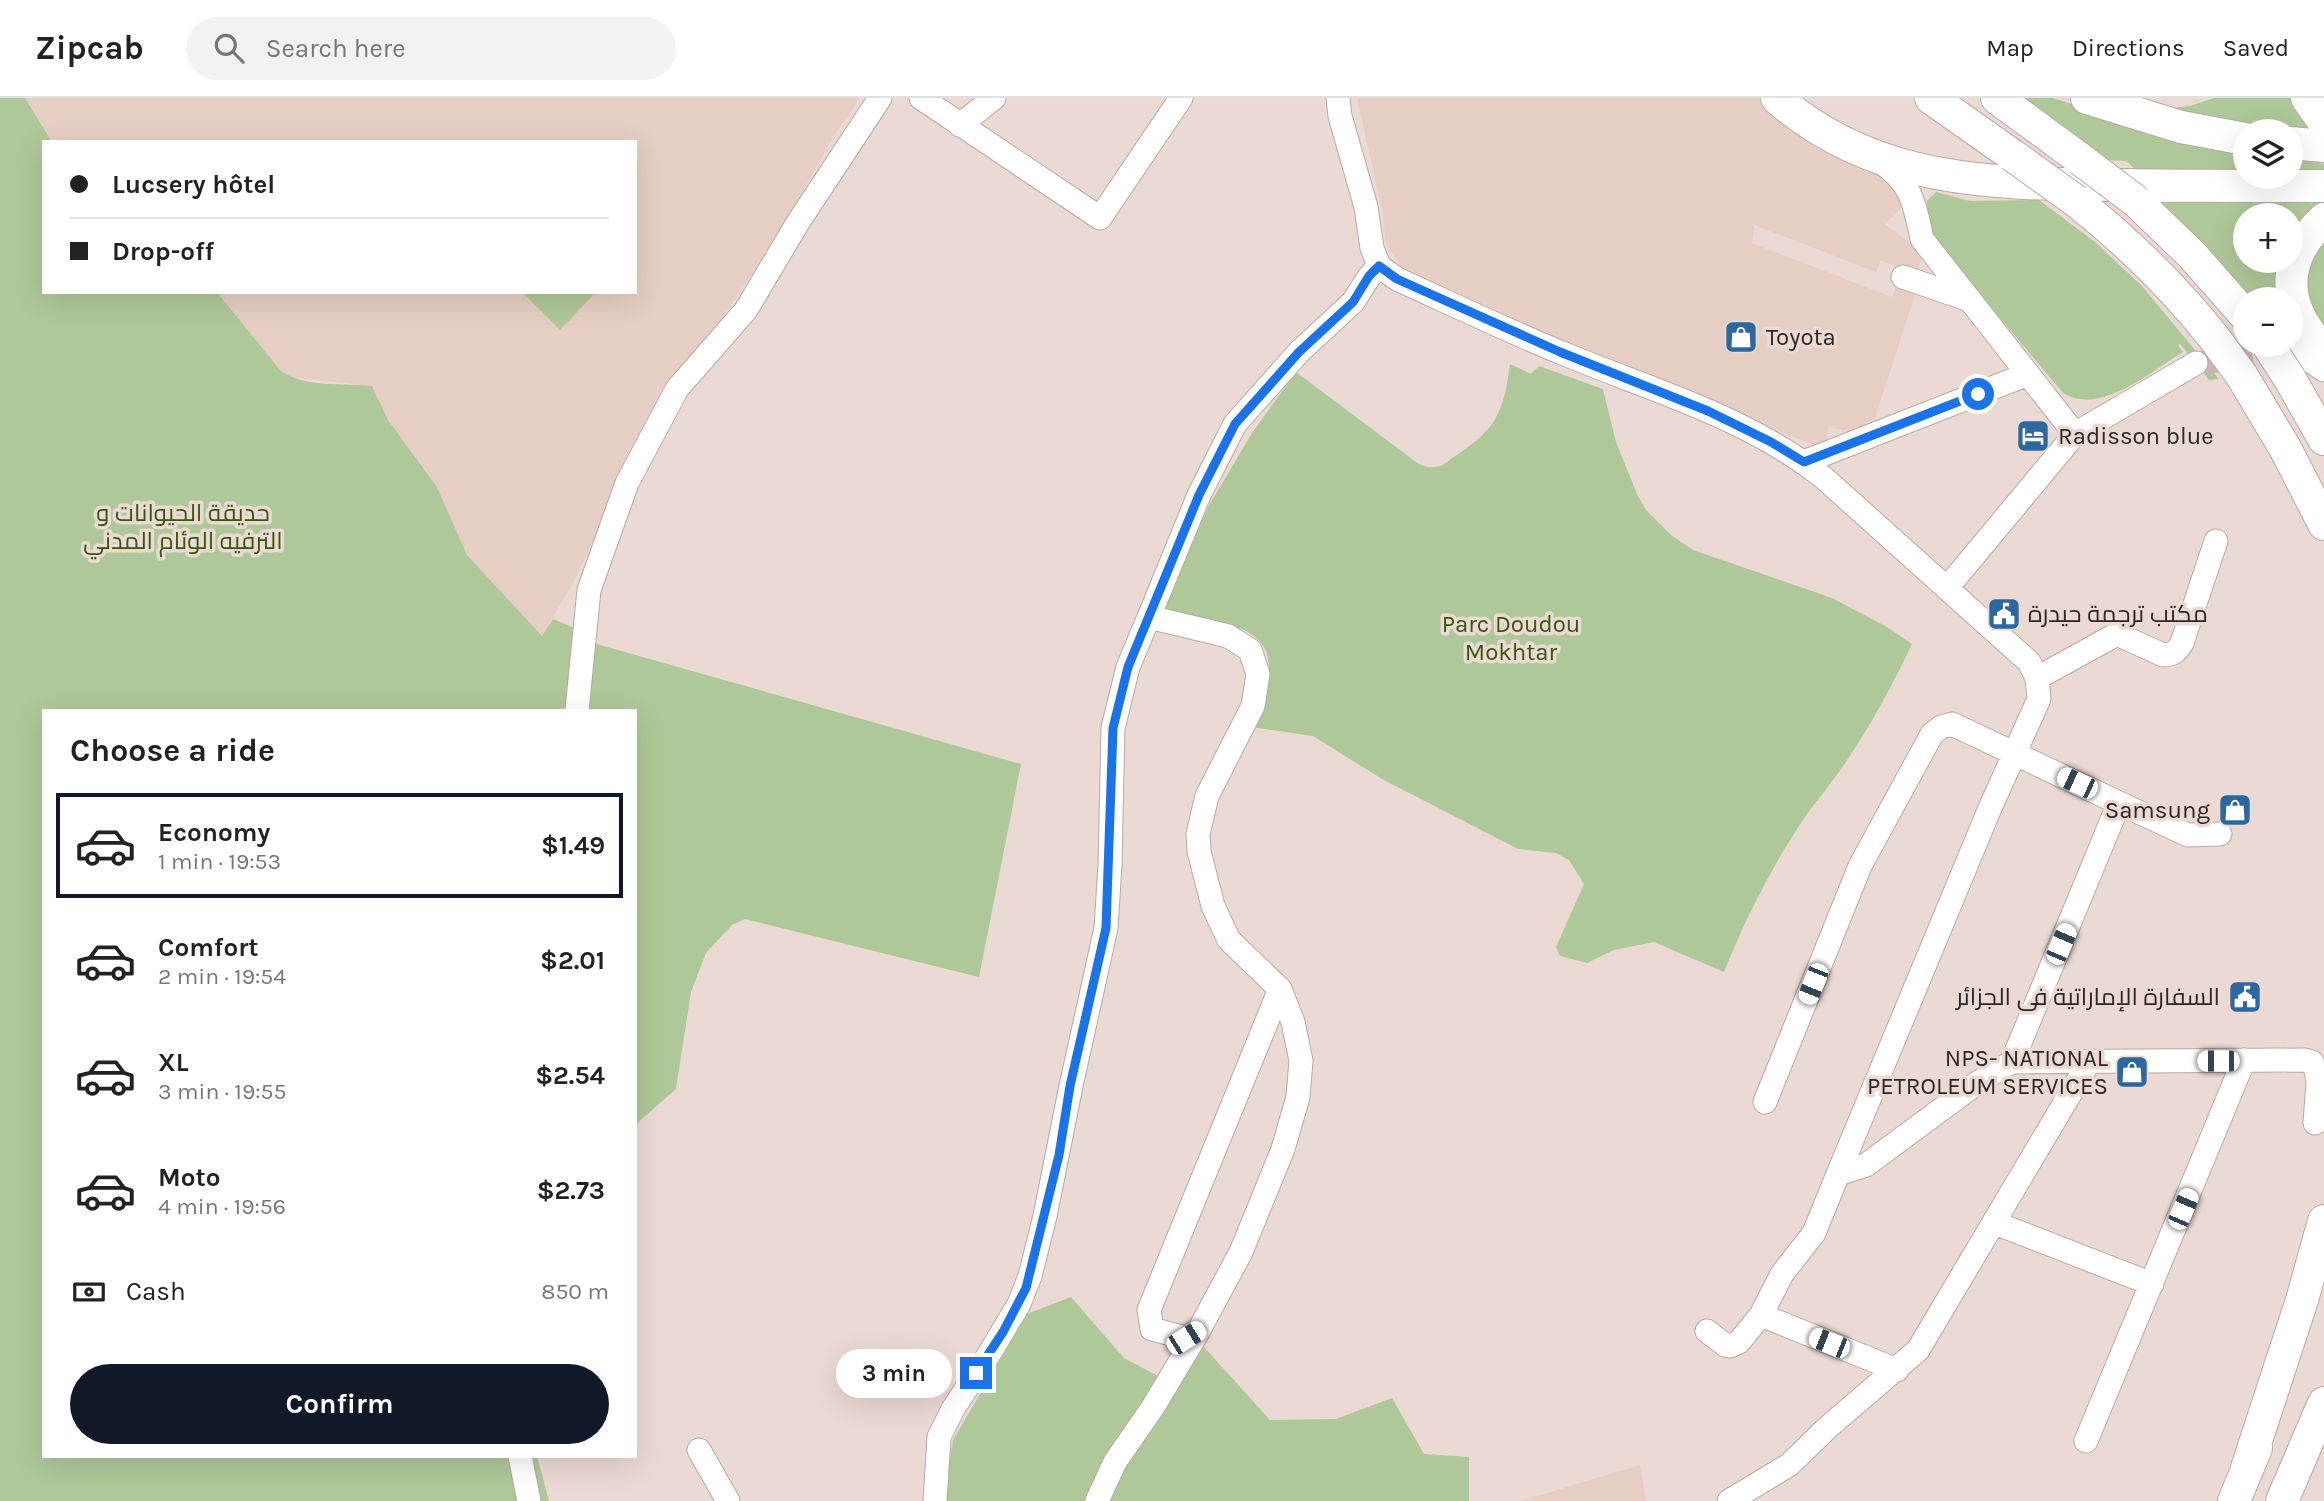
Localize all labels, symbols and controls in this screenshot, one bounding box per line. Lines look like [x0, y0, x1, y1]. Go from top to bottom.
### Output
search box [186, 17, 676, 80]
text: Zipcab [35, 29, 144, 67]
icon: search [210, 29, 248, 67]
text: Search here [266, 33, 406, 64]
text: Map [1986, 34, 2034, 62]
text: Directions [2072, 34, 2185, 62]
text: Saved [2223, 34, 2289, 62]
map controls [2233, 119, 2303, 357]
button: layers [2233, 119, 2303, 189]
text: Lucsery hôtel [112, 169, 275, 200]
button: + [2233, 203, 2303, 273]
text: Drop-off [112, 236, 214, 267]
button: − [2233, 287, 2303, 357]
shop icon: Toyota [1722, 318, 1760, 356]
place label: Toyota [1766, 323, 1836, 351]
route start [1962, 378, 1994, 410]
hotel icon: Radisson blue [2014, 417, 2052, 455]
place label: Radisson blue [2058, 422, 2214, 450]
park label: حديقة الحيوانات و الترفيه الوئام المدني [83, 499, 283, 560]
public building icon: مكتب ترجمة حيدرة [1985, 595, 2023, 633]
place label: مكتب ترجمة حيدرة [2028, 600, 2208, 628]
park label: Parc Doudou Mokhtar [1442, 610, 1580, 666]
text: Choose a ride [70, 732, 275, 769]
car [2054, 765, 2101, 801]
shop icon: Samsung [2216, 791, 2254, 829]
place label: Samsung [2105, 796, 2210, 824]
icon: car [74, 814, 137, 877]
text: Economy [158, 817, 270, 848]
text: $1.49 [541, 830, 605, 861]
text: 1 min · 19:53 [158, 848, 281, 875]
car [2044, 921, 2079, 967]
icon: car [74, 929, 137, 992]
text: Comfort [158, 932, 259, 963]
text: $2.01 [540, 945, 605, 976]
car [1796, 961, 1831, 1007]
text: 2 min · 19:54 [158, 963, 286, 990]
public building icon: السفارة الإماراتية فى الجزائر [2226, 978, 2264, 1016]
place label: السفارة الإماراتية فى الجزائر [1954, 983, 2220, 1012]
icon: car [74, 1044, 137, 1107]
place label: NPS- NATIONAL PETROLEUM SERVICES [1867, 1044, 2109, 1100]
text: XL [158, 1047, 189, 1078]
car [2198, 1051, 2240, 1072]
shop icon: NPS- NATIONAL PETROLEUM SERVICES [2113, 1053, 2151, 1091]
text: $2.54 [535, 1060, 605, 1091]
text: 3 min · 19:55 [158, 1078, 287, 1105]
icon: car [74, 1159, 137, 1222]
text: Moto [158, 1162, 220, 1193]
text: $2.73 [537, 1175, 605, 1206]
car [2166, 1186, 2201, 1232]
text: 4 min · 19:56 [158, 1193, 286, 1220]
icon: cash [70, 1273, 108, 1311]
text: Cash [126, 1276, 186, 1307]
text: 850 m [541, 1278, 609, 1305]
car [1163, 1318, 1210, 1358]
car [1806, 1325, 1853, 1361]
callout: 3 min [836, 1348, 951, 1398]
route end [960, 1357, 992, 1389]
text: 3 min [862, 1360, 926, 1387]
button: Confirm [70, 1364, 609, 1444]

